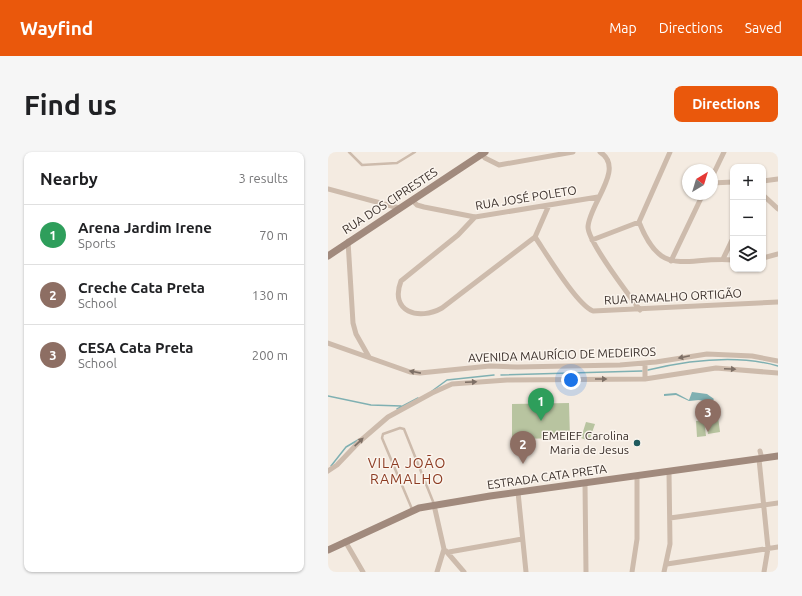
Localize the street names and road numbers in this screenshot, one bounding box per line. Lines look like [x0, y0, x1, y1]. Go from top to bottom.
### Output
street label: RUA DOS CIPRESTES [340, 165, 440, 236]
street label: RUA JOSÉ POLETO [474, 183, 577, 212]
street label: RUA RAMALHO ORTIGÃO [604, 286, 742, 307]
street label: AVENIDA MAURÍCIO DE MEDEIROS [468, 345, 656, 364]
street label: ESTRADA CATA PRETA [486, 462, 608, 491]

